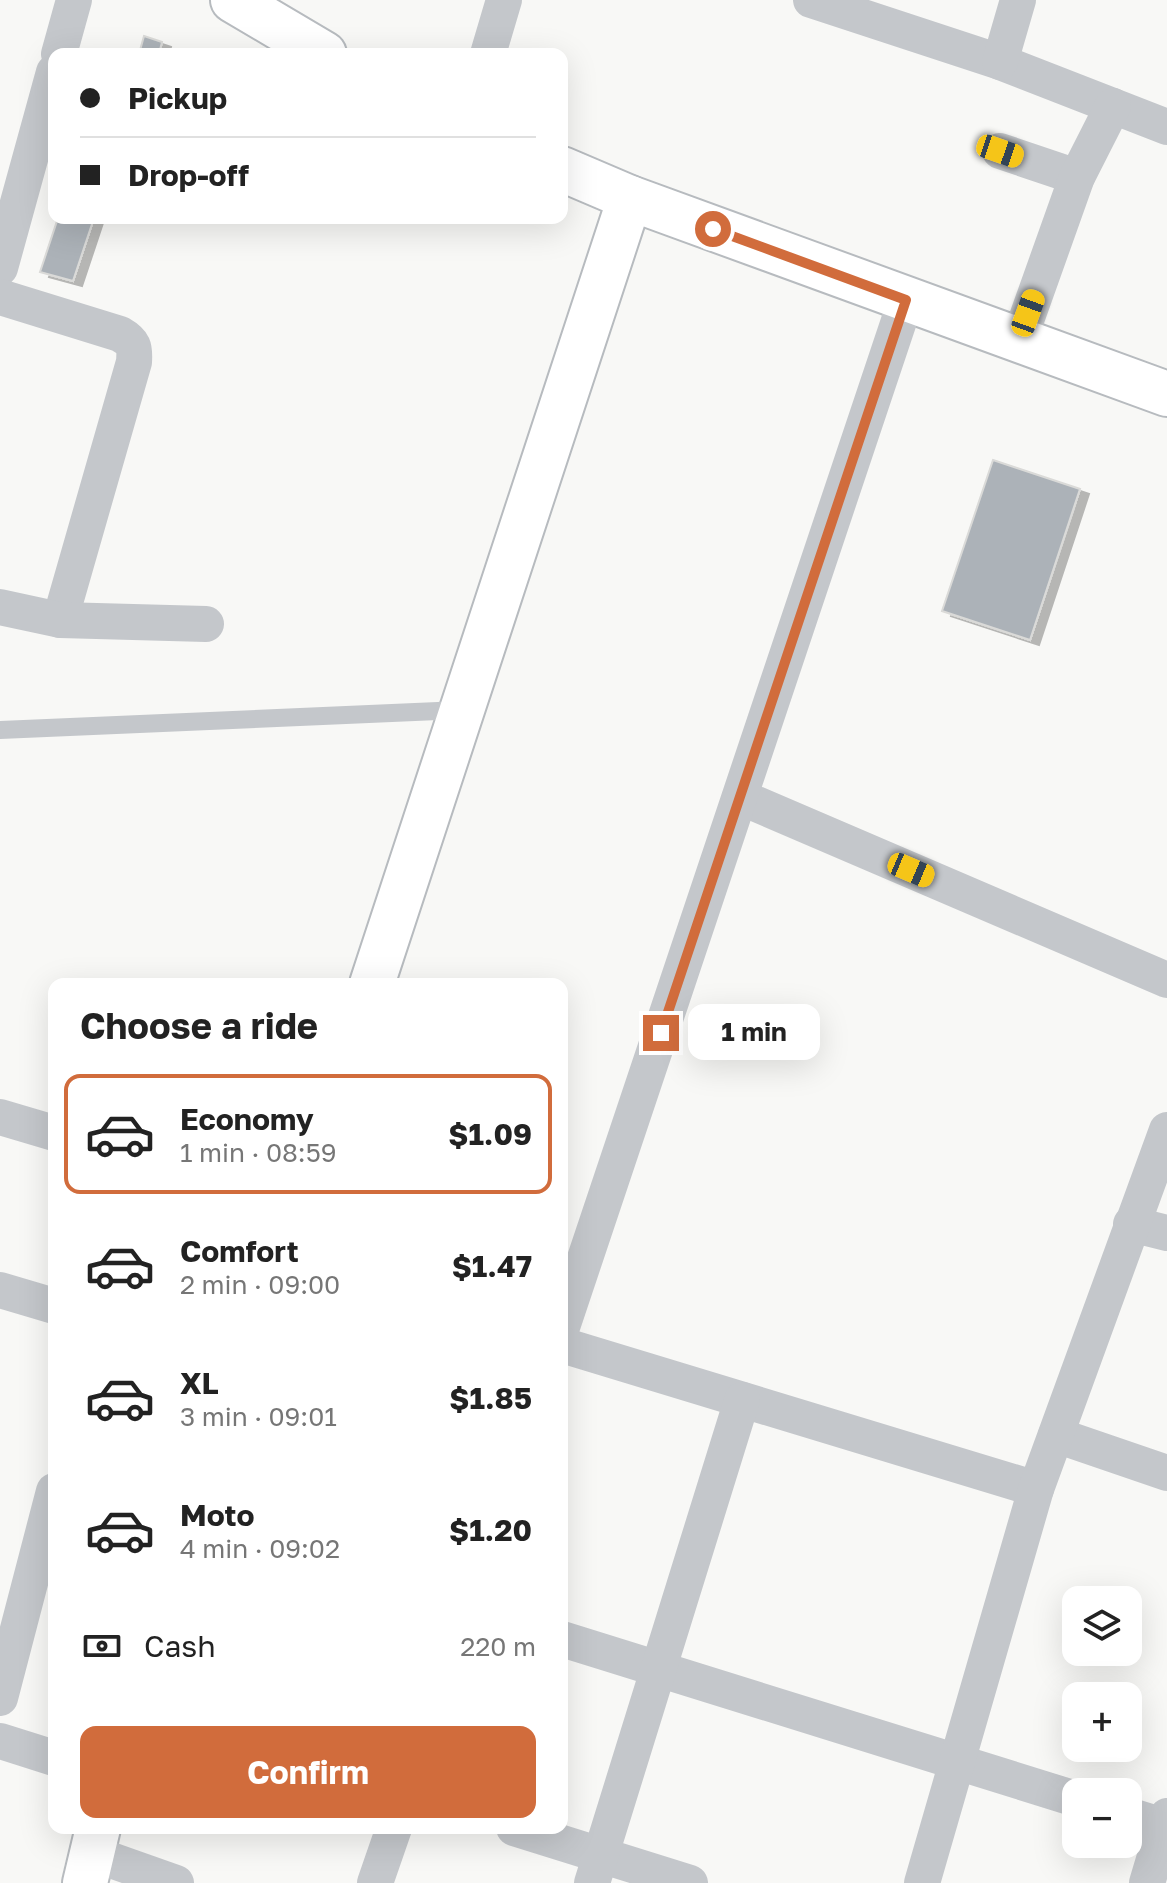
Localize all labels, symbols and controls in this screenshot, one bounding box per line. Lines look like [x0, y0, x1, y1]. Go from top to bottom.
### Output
text: Pickup [128, 80, 227, 116]
car [973, 132, 1027, 170]
text: Drop-off [128, 157, 249, 193]
route start [695, 211, 731, 247]
car [1009, 286, 1047, 340]
car [884, 850, 938, 890]
text: Choose a ride [80, 1004, 318, 1047]
callout: 1 min [689, 1005, 821, 1061]
route end [643, 1015, 679, 1051]
text: 1 min [721, 1016, 787, 1047]
icon: car [84, 1098, 156, 1170]
text: Economy [180, 1101, 314, 1137]
text: $1.09 [448, 1116, 532, 1152]
text: 1 min · 08:59 [180, 1137, 336, 1168]
icon: car [84, 1230, 156, 1302]
text: Comfort [180, 1233, 299, 1269]
text: $1.47 [452, 1248, 532, 1284]
text: 2 min · 09:00 [180, 1269, 340, 1300]
icon: car [84, 1362, 156, 1434]
text: XL [180, 1365, 219, 1401]
text: $1.85 [449, 1380, 532, 1416]
text: 3 min · 09:01 [180, 1401, 337, 1432]
icon: car [84, 1494, 156, 1566]
text: Moto [180, 1497, 255, 1533]
text: $1.20 [449, 1512, 532, 1548]
text: 4 min · 09:02 [180, 1533, 340, 1564]
map controls [1062, 1586, 1142, 1858]
button: layers [1062, 1586, 1142, 1666]
icon: cash [80, 1624, 124, 1668]
text: Cash [144, 1628, 216, 1664]
text: 220 m [460, 1631, 536, 1662]
button: + [1062, 1682, 1142, 1762]
button: Confirm [80, 1726, 536, 1818]
button: − [1062, 1778, 1142, 1858]

